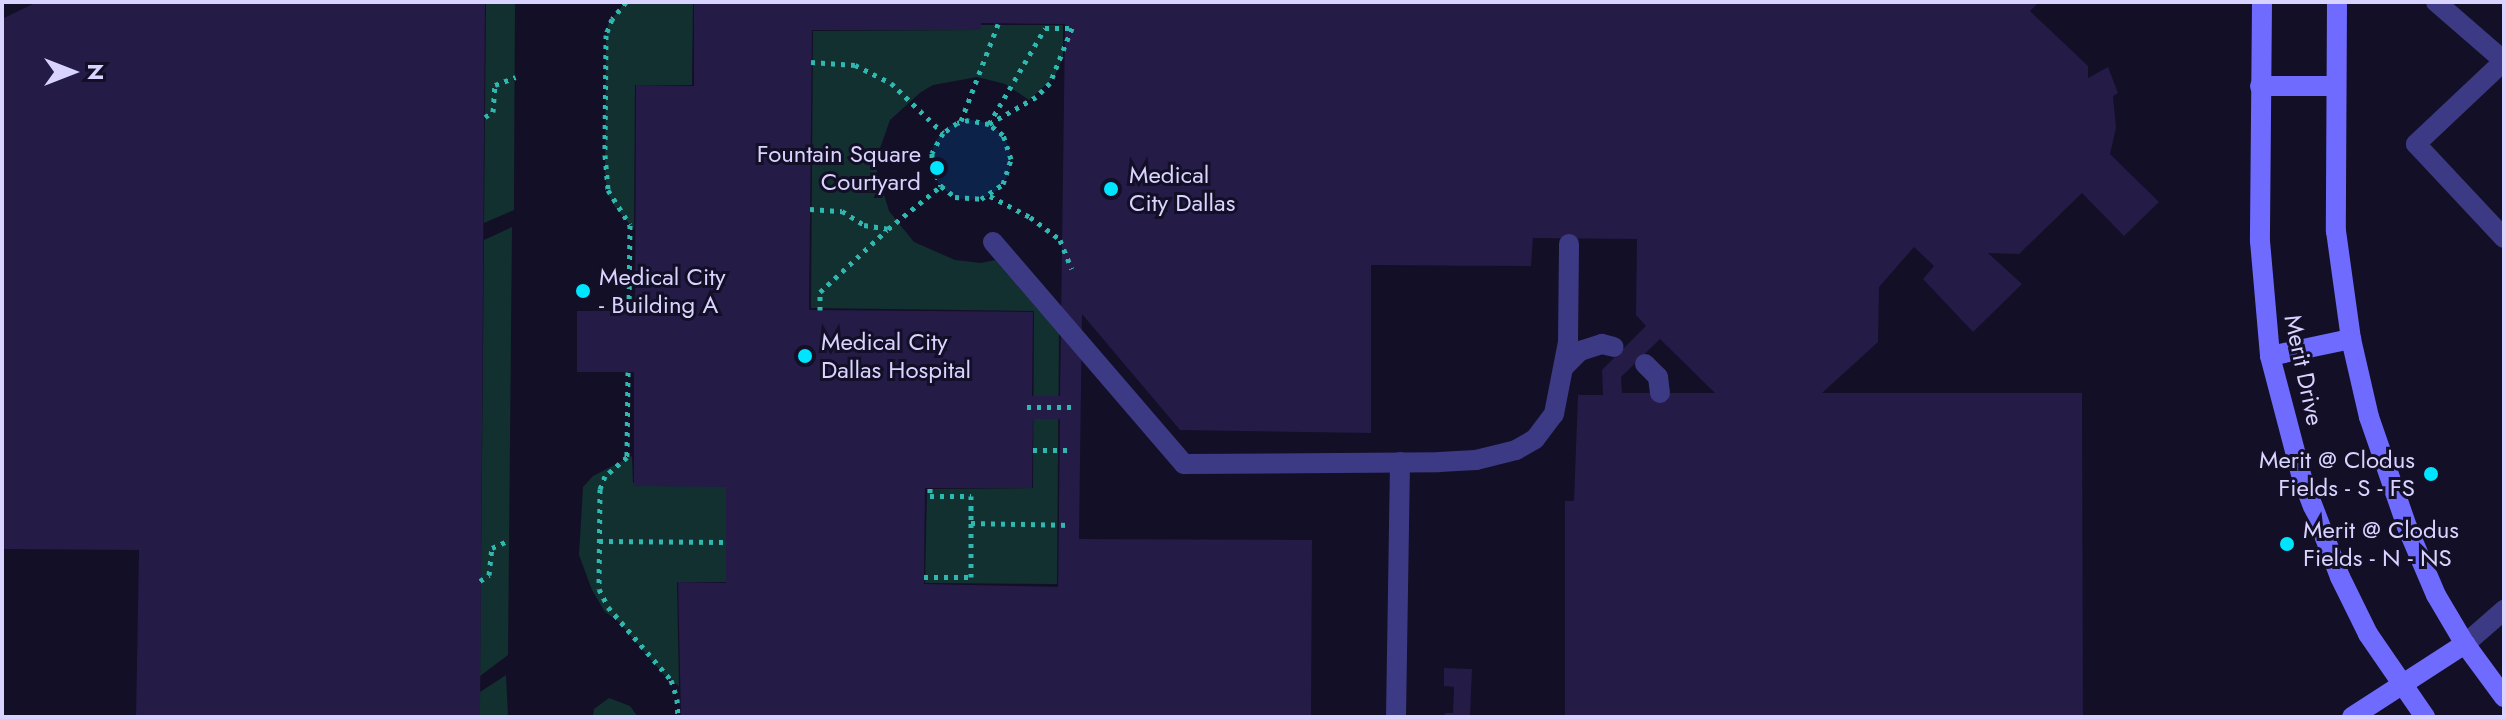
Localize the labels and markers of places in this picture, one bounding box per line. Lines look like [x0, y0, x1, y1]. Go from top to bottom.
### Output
place label: Fountain Square Courtyard [757, 140, 921, 196]
marker: Fountain Square Courtyard [928, 159, 946, 177]
place label: Medical City Dallas [1129, 161, 1235, 217]
marker: Medical City Dallas [1100, 178, 1122, 200]
place label: Medical City - Building A [599, 263, 725, 319]
marker: Medical City - Building A [574, 282, 592, 300]
place label: Medical City Dallas Hospital [821, 328, 971, 384]
marker: Medical City Dallas Hospital [796, 347, 814, 365]
place label: Merit @ Clodus Fields - S - FS [2259, 446, 2415, 502]
marker: Merit @ Clodus Fields - S - FS [2422, 465, 2440, 483]
place label: Merit @ Clodus Fields - N - NS [2303, 516, 2459, 572]
marker: Merit @ Clodus Fields - N - NS [2278, 535, 2296, 553]

